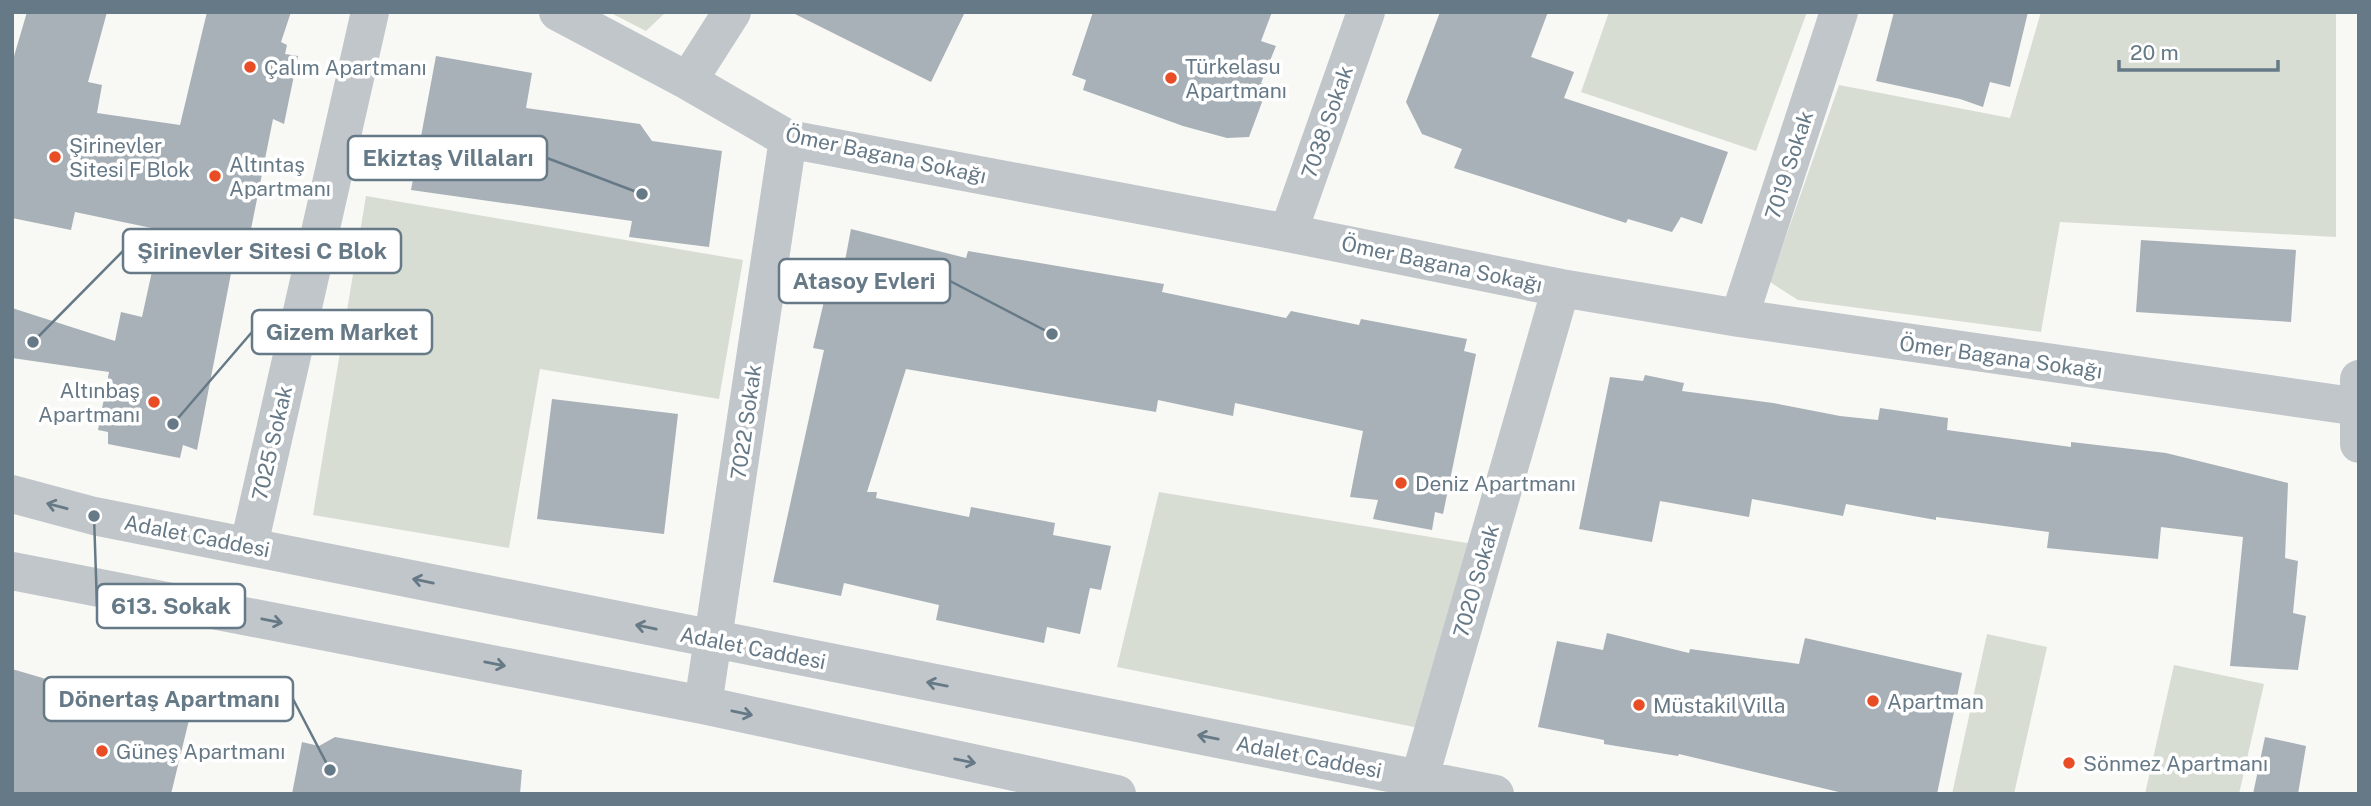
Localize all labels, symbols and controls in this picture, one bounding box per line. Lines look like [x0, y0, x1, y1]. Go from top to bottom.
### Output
scale bar [2119, 28, 2278, 72]
text: 20 m [2130, 40, 2179, 65]
place label: Türkelasu Apartmanı [1185, 54, 1287, 103]
place label: Çalım Apartmanı [264, 55, 427, 80]
marker: Çalım Apartmanı [242, 59, 258, 75]
street label: 7038 Sokak [1296, 62, 1358, 182]
marker: Türkelasu Apartmanı [1163, 70, 1179, 86]
street label: 7019 Sokak [1760, 107, 1818, 222]
street label: Ömer Bagana Sokağı [783, 121, 989, 189]
place label: Şirinevler Sitesi F Blok [69, 133, 190, 182]
callout: Ekiztaş Villaları [348, 136, 547, 180]
text: Ekiztaş Villaları [363, 144, 534, 171]
marker: Şirinevler Sitesi F Blok [47, 149, 63, 165]
place label: Altıntaş Apartmanı [229, 152, 331, 201]
marker: Altıntaş Apartmanı [207, 168, 223, 184]
callout: Şirinevler Sitesi C Blok [123, 229, 401, 273]
street label: Ömer Bagana Sokağı [1339, 230, 1545, 298]
text: Şirinevler Sitesi C Blok [137, 237, 387, 264]
callout: Atasoy Evleri [779, 259, 950, 303]
text: Atasoy Evleri [792, 267, 936, 294]
callout: Gizem Market [252, 310, 432, 354]
text: Gizem Market [266, 318, 418, 345]
street label: Ömer Bagana Sokağı [1898, 330, 2104, 384]
street label: 7022 Sokak [726, 363, 766, 481]
place label: Altınbaş Apartmanı [38, 378, 140, 427]
street label: 7025 Sokak [247, 383, 297, 503]
marker: Altınbaş Apartmanı [146, 394, 162, 410]
place label: Deniz Apartmanı [1415, 471, 1576, 496]
marker: Deniz Apartmanı [1393, 475, 1409, 491]
one-way arrow [46, 499, 69, 512]
street label: Adalet Caddesi [122, 510, 272, 562]
street label: 7020 Sokak [1448, 521, 1504, 640]
one-way arrow [412, 574, 435, 588]
callout: 613. Sokak [97, 584, 245, 628]
text: 613. Sokak [111, 592, 231, 619]
one-way arrow [260, 614, 283, 628]
one-way arrow [635, 620, 658, 634]
street label: Adalet Caddesi [678, 622, 828, 674]
one-way arrow [483, 658, 506, 671]
callout: Dönertaş Apartmanı [44, 677, 293, 721]
one-way arrow [926, 677, 949, 691]
text: Dönertaş Apartmanı [58, 685, 280, 712]
place label: Apartman [1887, 689, 1984, 714]
place label: Müstakil Villa [1653, 693, 1785, 718]
marker: Apartman [1865, 693, 1881, 709]
marker: Müstakil Villa [1631, 697, 1647, 713]
one-way arrow [730, 707, 753, 720]
one-way arrow [1197, 730, 1220, 743]
street label: Adalet Caddesi [1234, 731, 1384, 783]
place label: Güneş Apartmanı [116, 739, 285, 764]
marker: Güneş Apartmanı [94, 743, 110, 759]
place label: Sönmez Apartmanı [2083, 751, 2268, 776]
one-way arrow [953, 755, 976, 768]
marker: Sönmez Apartmanı [2061, 755, 2077, 771]

